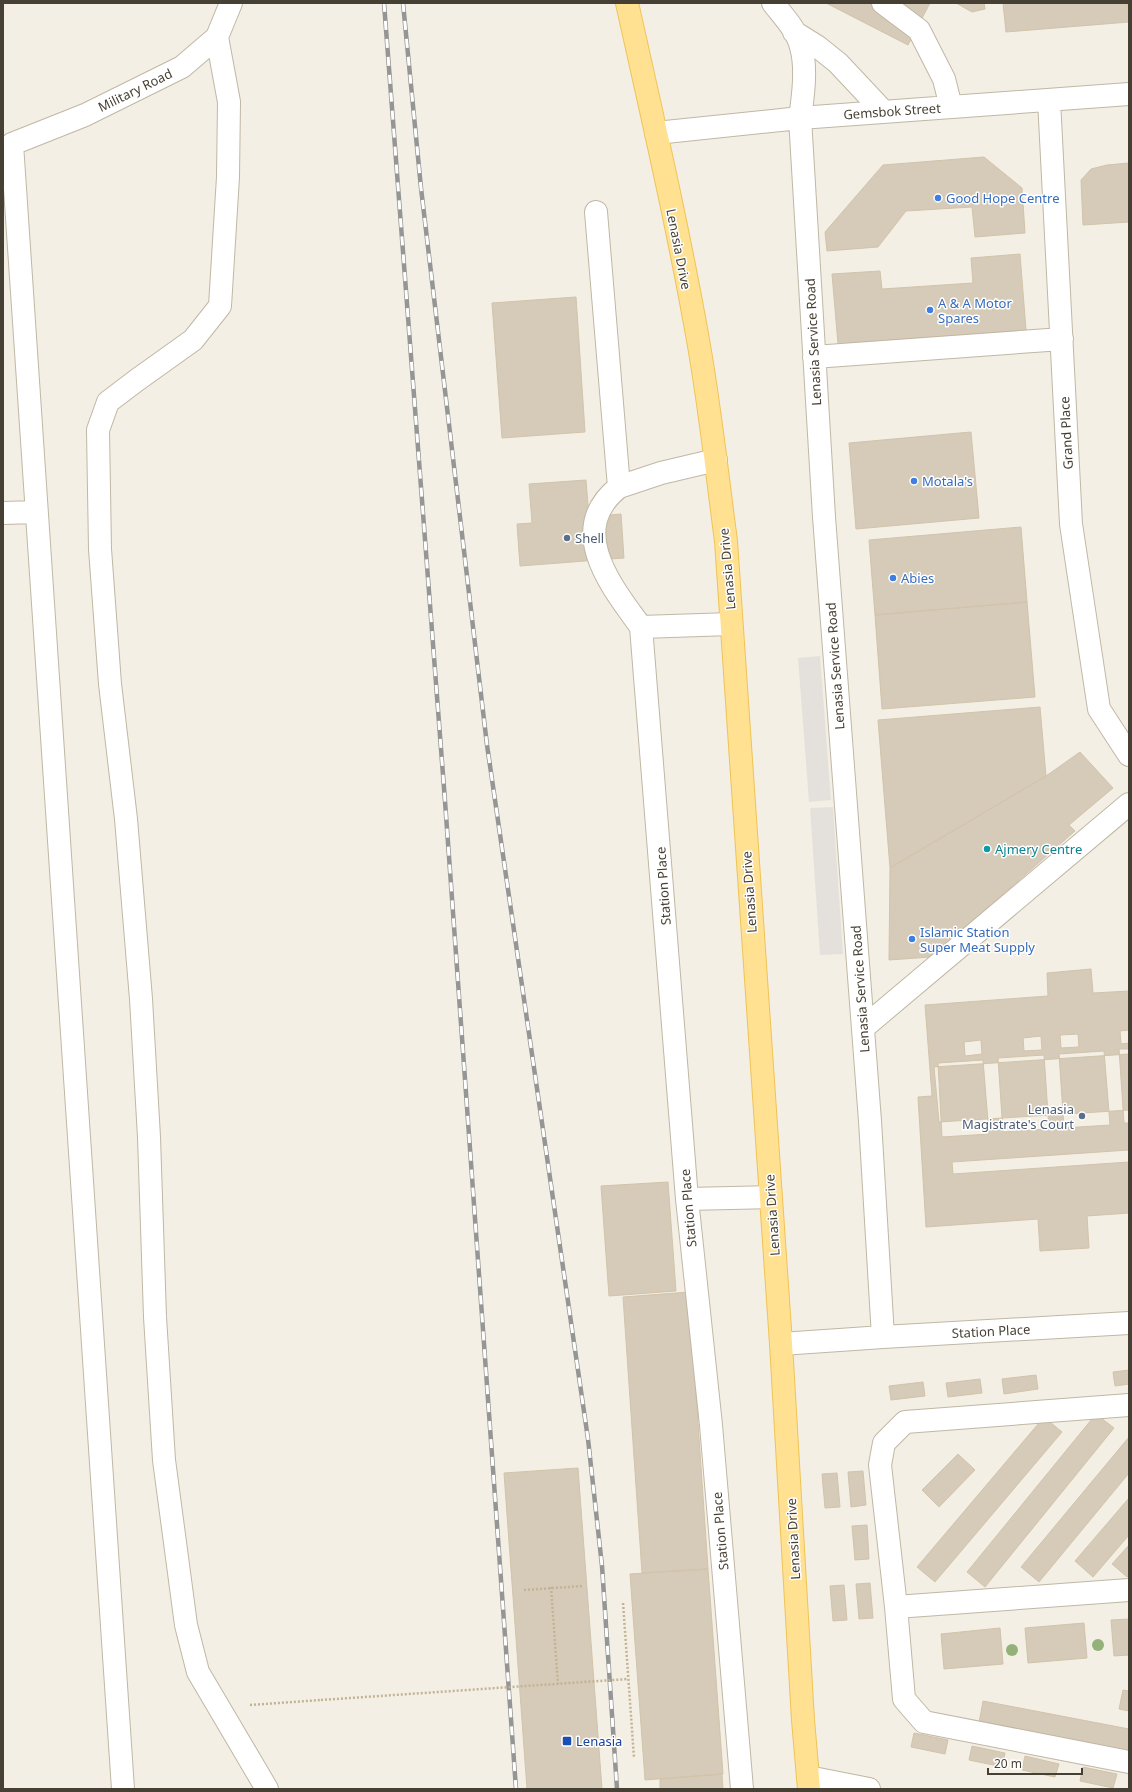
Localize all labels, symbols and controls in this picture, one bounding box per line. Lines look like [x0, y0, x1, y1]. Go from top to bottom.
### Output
street label: Military Road [95, 64, 175, 116]
street label: Gemsbok Street [843, 99, 942, 123]
place label: Good Hope Centre [946, 189, 1060, 207]
marker: Good Hope Centre [933, 193, 943, 203]
street label: Lenasia Drive [662, 207, 696, 291]
street label: Lenasia Service Road [801, 278, 825, 406]
place label: A & A Motor Spares [938, 294, 1012, 327]
marker: A & A Motor Spares [925, 305, 935, 315]
street label: Grand Place [1055, 396, 1077, 470]
place label: Motala's [922, 472, 973, 490]
marker: Motala's [909, 476, 919, 486]
street label: Lenasia Drive [714, 527, 740, 611]
place label: Shell [575, 529, 604, 547]
marker: Shell [562, 533, 572, 543]
place label: Abies [901, 569, 934, 587]
marker: Abies [888, 573, 898, 583]
street label: Lenasia Service Road [822, 602, 848, 730]
place label: Ajmery Centre [995, 840, 1082, 858]
marker: Ajmery Centre [982, 844, 992, 854]
street label: Station Place [651, 846, 675, 926]
street label: Lenasia Drive [737, 851, 761, 933]
place label: Islamic Station Super Meat Supply [920, 923, 1035, 956]
street label: Lenasia Service Road [847, 925, 873, 1053]
marker: Islamic Station Super Meat Supply [907, 934, 917, 944]
place label: Lenasia Magistrate's Court [962, 1100, 1074, 1133]
marker: Lenasia Magistrate's Court [1077, 1111, 1087, 1121]
street label: Station Place [676, 1168, 700, 1248]
street label: Lenasia Drive [760, 1174, 784, 1256]
street label: Station Place [951, 1320, 1031, 1342]
street label: Station Place [708, 1491, 732, 1571]
street label: Lenasia Drive [782, 1498, 804, 1580]
place label: Lenasia [576, 1732, 622, 1750]
marker: Lenasia [561, 1735, 573, 1747]
scale bar [988, 1750, 1082, 1776]
text: 20 m [994, 1755, 1022, 1772]

